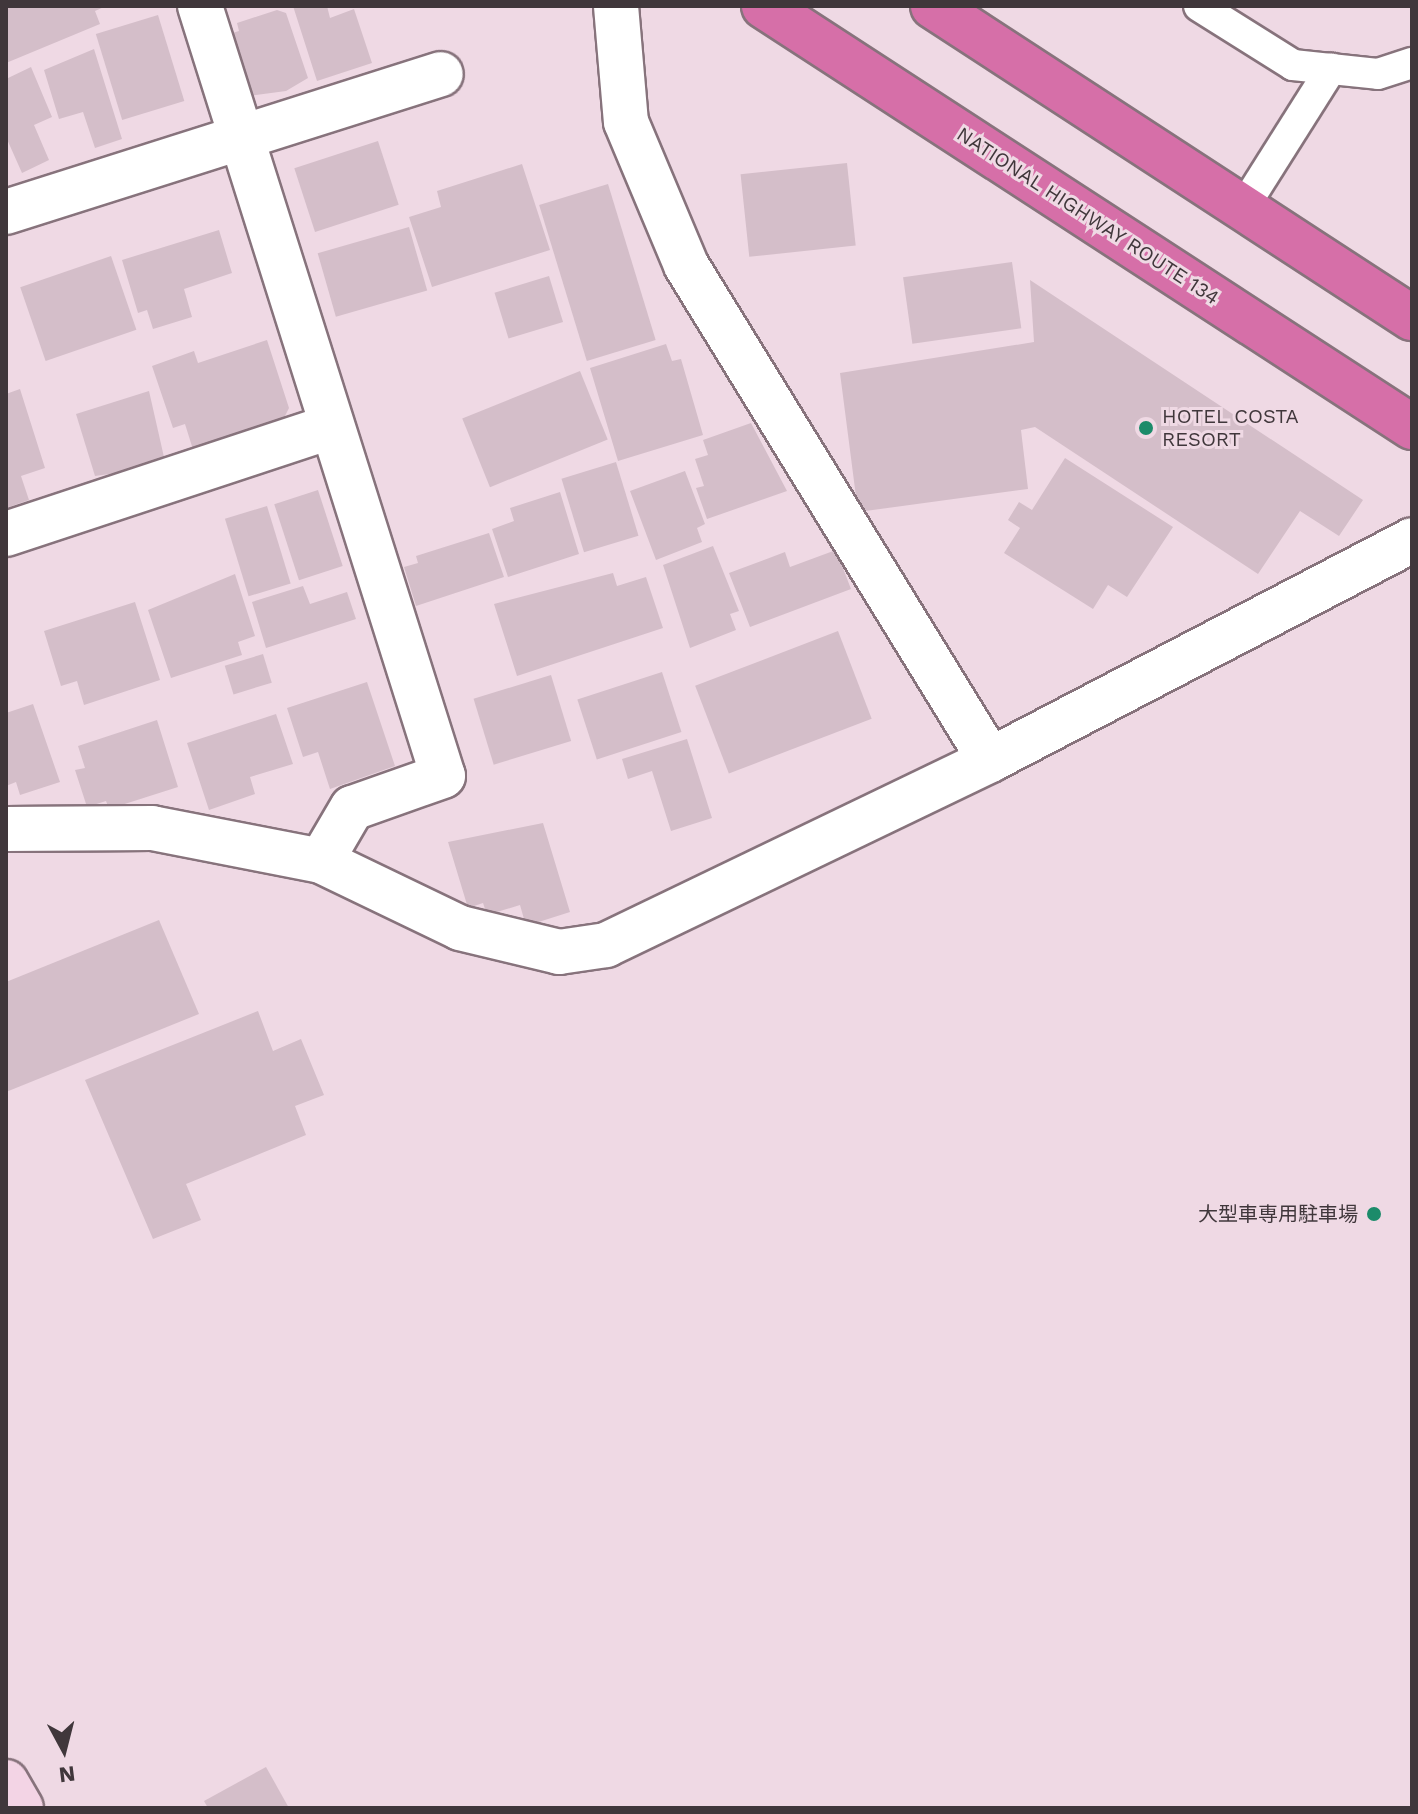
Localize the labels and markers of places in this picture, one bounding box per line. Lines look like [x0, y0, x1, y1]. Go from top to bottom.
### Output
place label: HOTEL COSTA RESORT [1162, 404, 1299, 451]
marker: HOTEL COSTA RESORT [1137, 419, 1155, 437]
place label: 大型車専用駐車場 [1198, 1202, 1358, 1226]
marker: 大型車専用駐車場 [1365, 1205, 1383, 1223]

